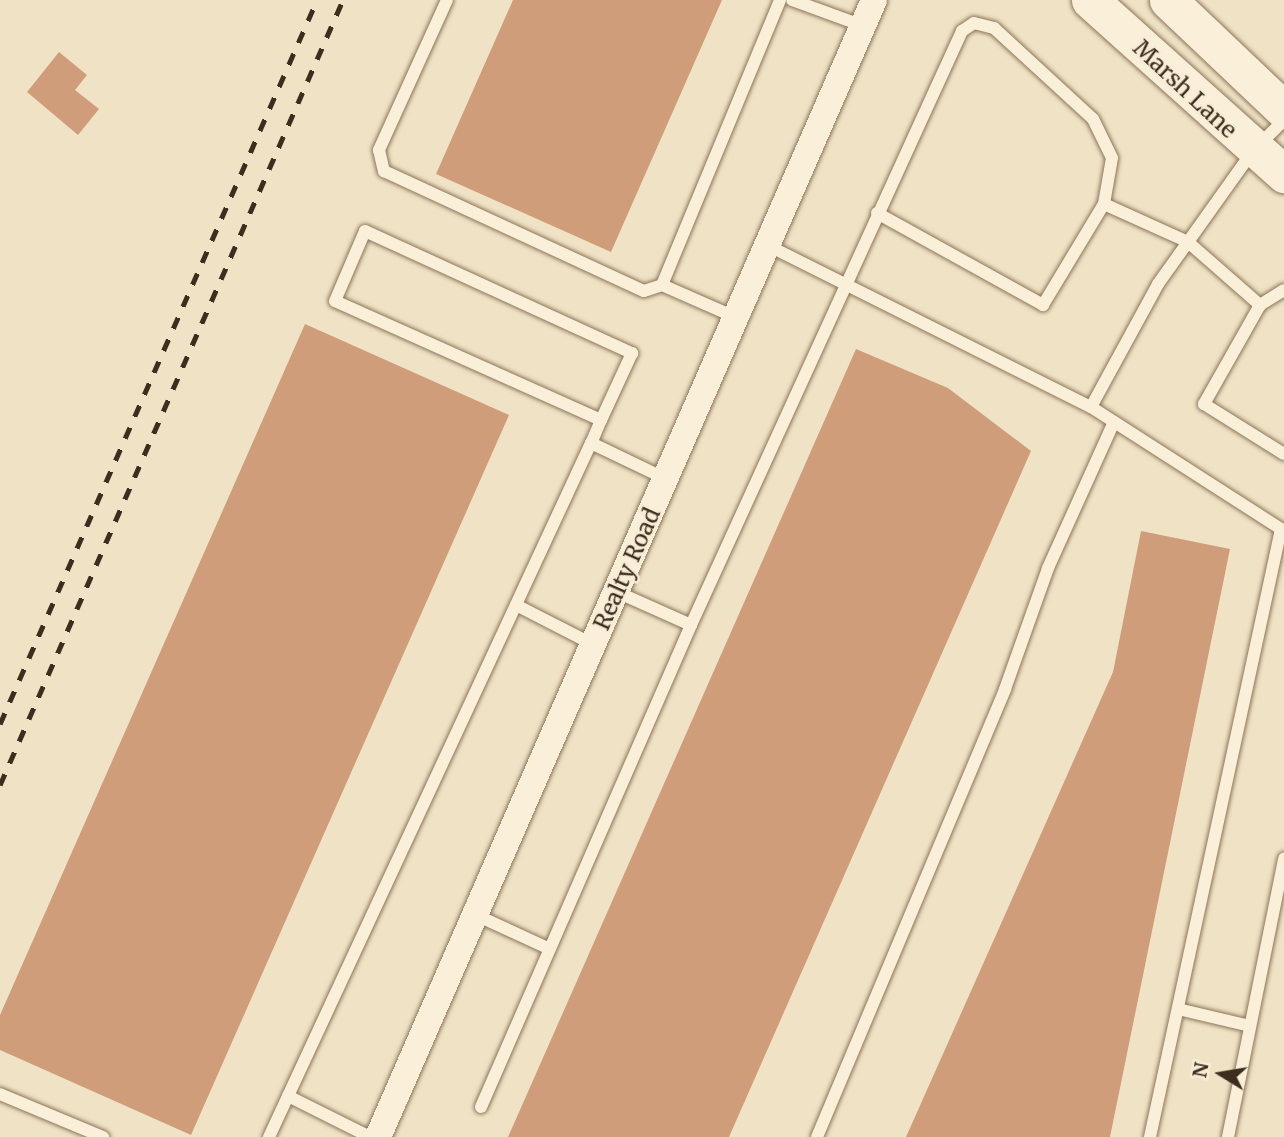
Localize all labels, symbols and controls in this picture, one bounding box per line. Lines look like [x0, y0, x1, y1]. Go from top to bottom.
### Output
street label: Marsh Lane [1128, 34, 1242, 144]
street label: Realty Road [588, 504, 666, 634]
north arrow [1186, 1039, 1256, 1109]
text: N [1187, 1060, 1214, 1080]

